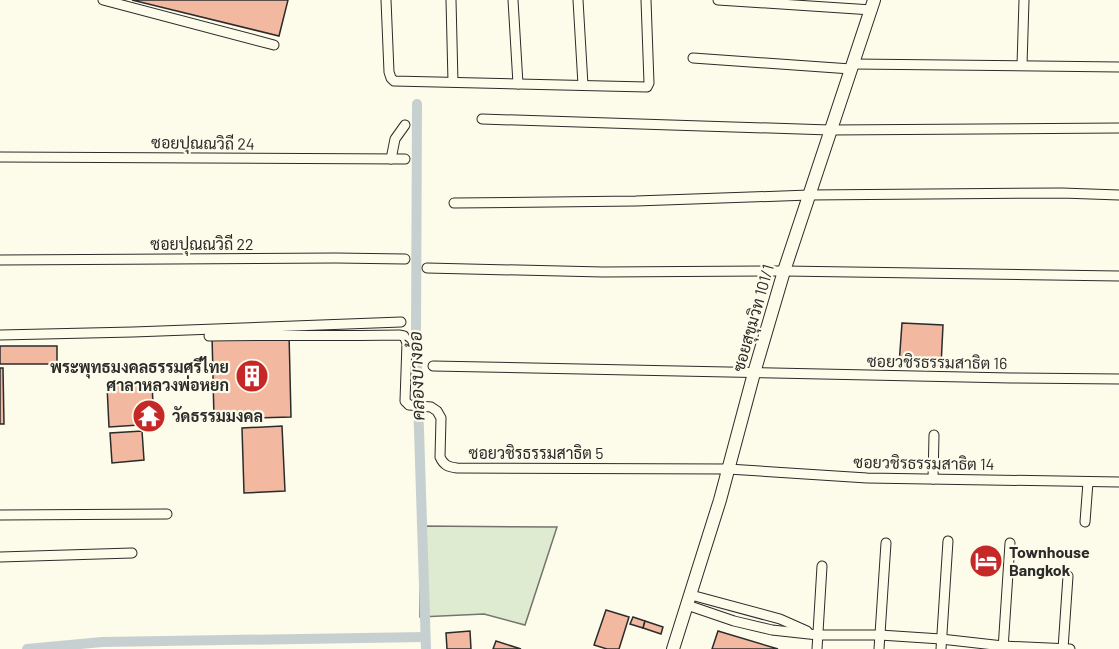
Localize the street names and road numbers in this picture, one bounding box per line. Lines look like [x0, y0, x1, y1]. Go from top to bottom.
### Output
street label: ซอยปุณณวิถี 24 [151, 131, 255, 156]
street label: ซอยปุณณวิถี 22 [150, 233, 254, 256]
street label: ซอยสุขุมวิท 101/1 [728, 262, 780, 375]
street label: ซอยวชิรธรรมสาธิต 16 [867, 351, 1007, 372]
street label: ซอยวชิรธรรมสาธิต 5 [469, 443, 603, 462]
street label: ซอยวชิรธรรมสาธิต 14 [853, 452, 995, 473]

